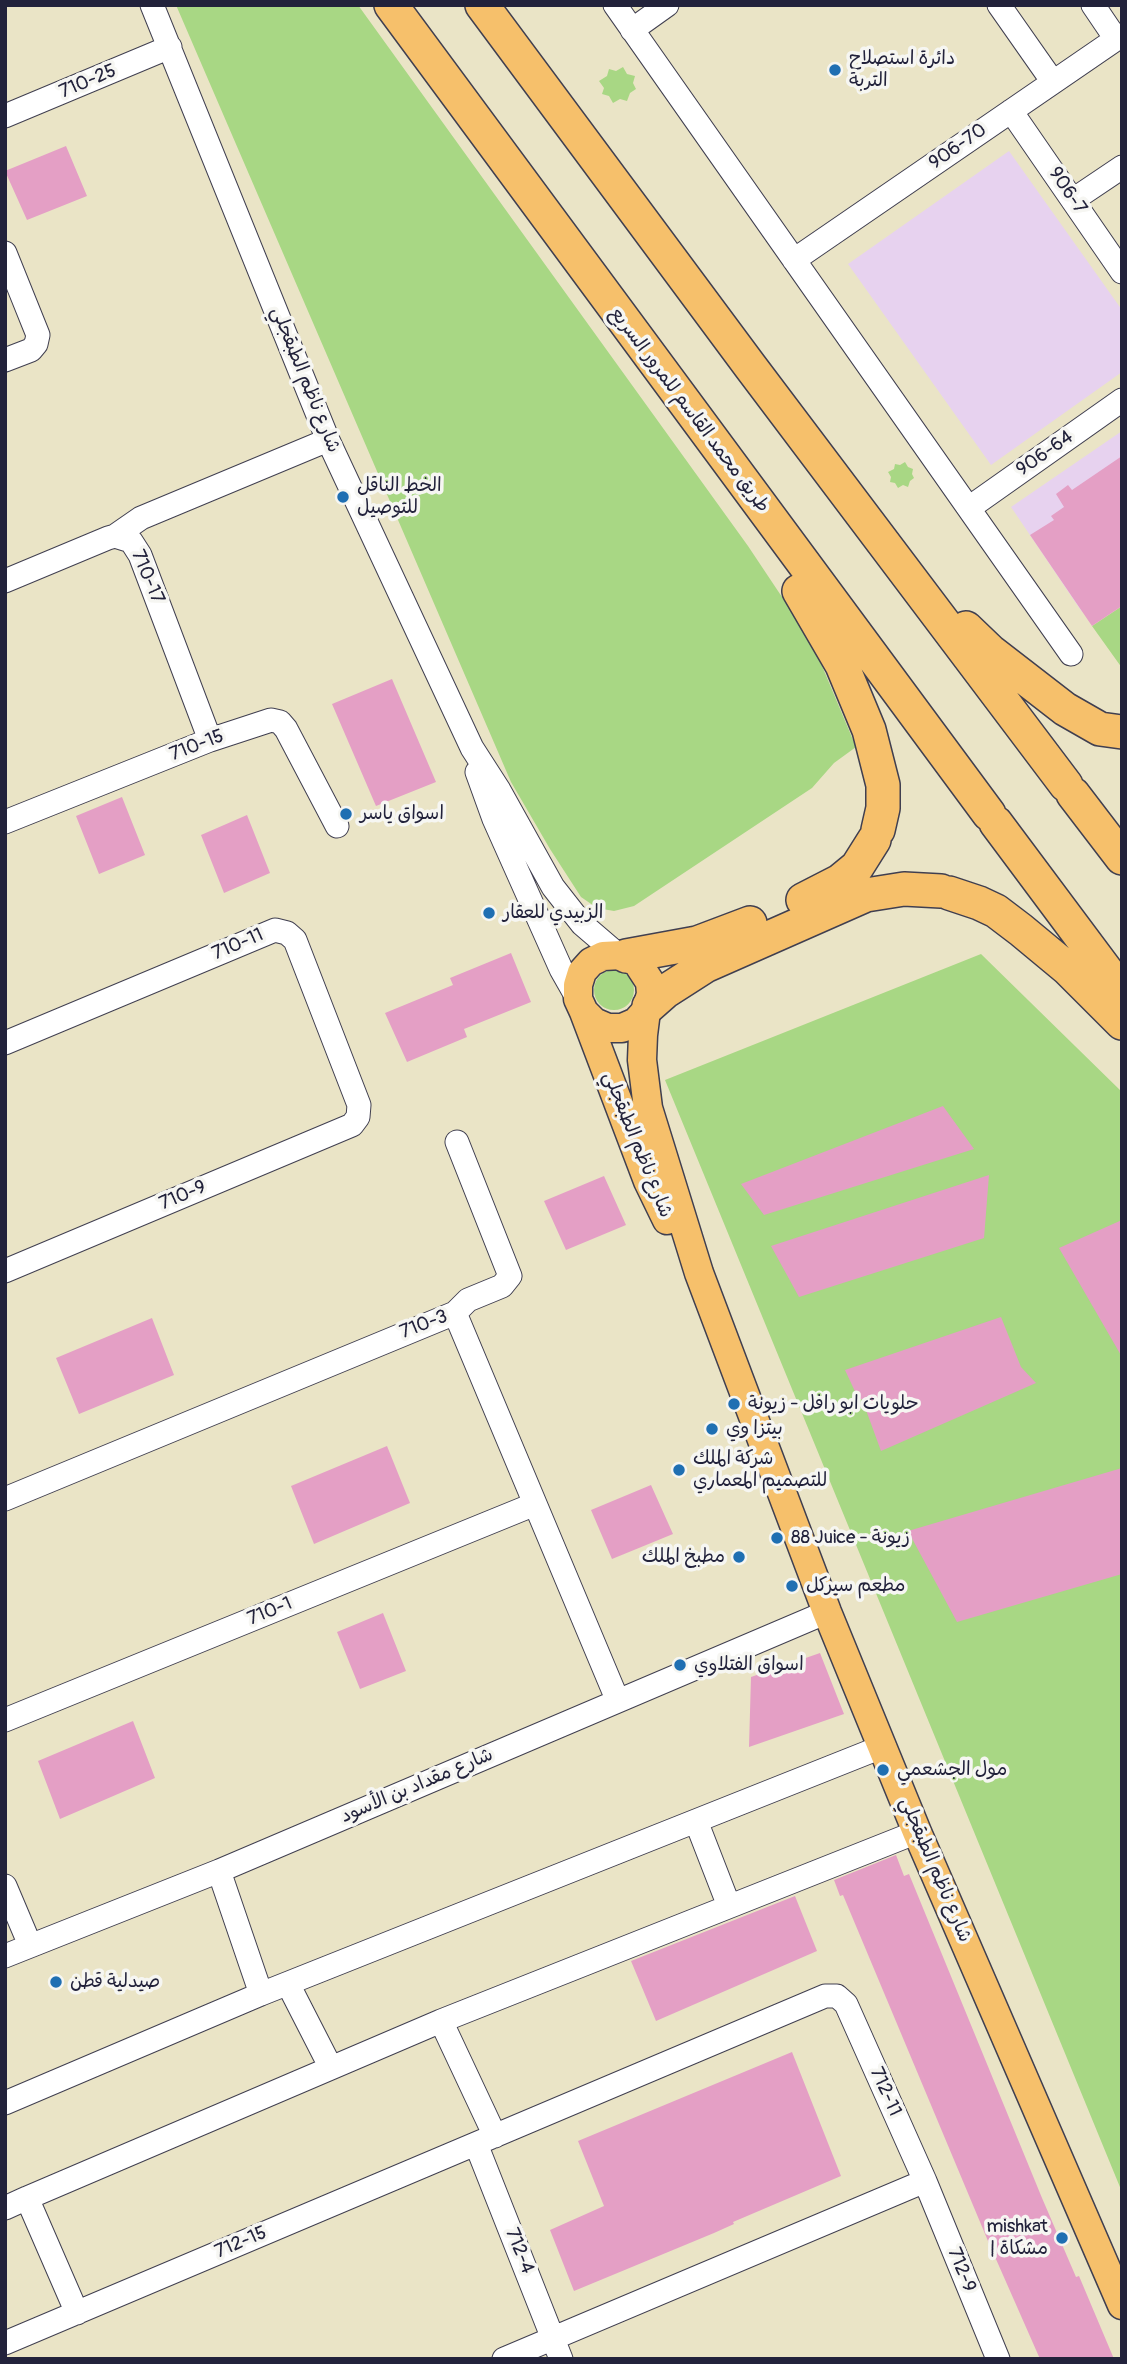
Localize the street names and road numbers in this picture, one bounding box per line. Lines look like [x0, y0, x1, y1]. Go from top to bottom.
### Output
street label: 710-25 [56, 60, 120, 104]
street label: 906-70 [925, 119, 991, 175]
street label: 906-7 [1043, 163, 1091, 219]
street label: طريق محمد القاسم للمرور السريع [604, 303, 774, 517]
street label: شارع ناظم الطبقجلي [265, 304, 345, 456]
street label: 906-64 [1012, 426, 1078, 482]
street label: 710-17 [126, 547, 168, 607]
street label: 710-15 [167, 725, 227, 767]
street label: 710-11 [209, 924, 267, 966]
street label: شارع ناظم الطبقجلي [597, 1069, 677, 1221]
street label: 710-9 [156, 1176, 210, 1216]
street label: 710-3 [397, 1306, 451, 1344]
street label: 710-1 [244, 1593, 296, 1631]
street label: شارع مقداد بن الأسود [337, 1744, 497, 1828]
street label: شارع ناظم الطبقجلي [894, 1794, 976, 1946]
street label: 712-11 [864, 2064, 906, 2120]
street label: 712-15 [212, 2222, 270, 2264]
street label: 712-4 [500, 2225, 538, 2277]
street label: 712-9 [942, 2244, 980, 2296]

